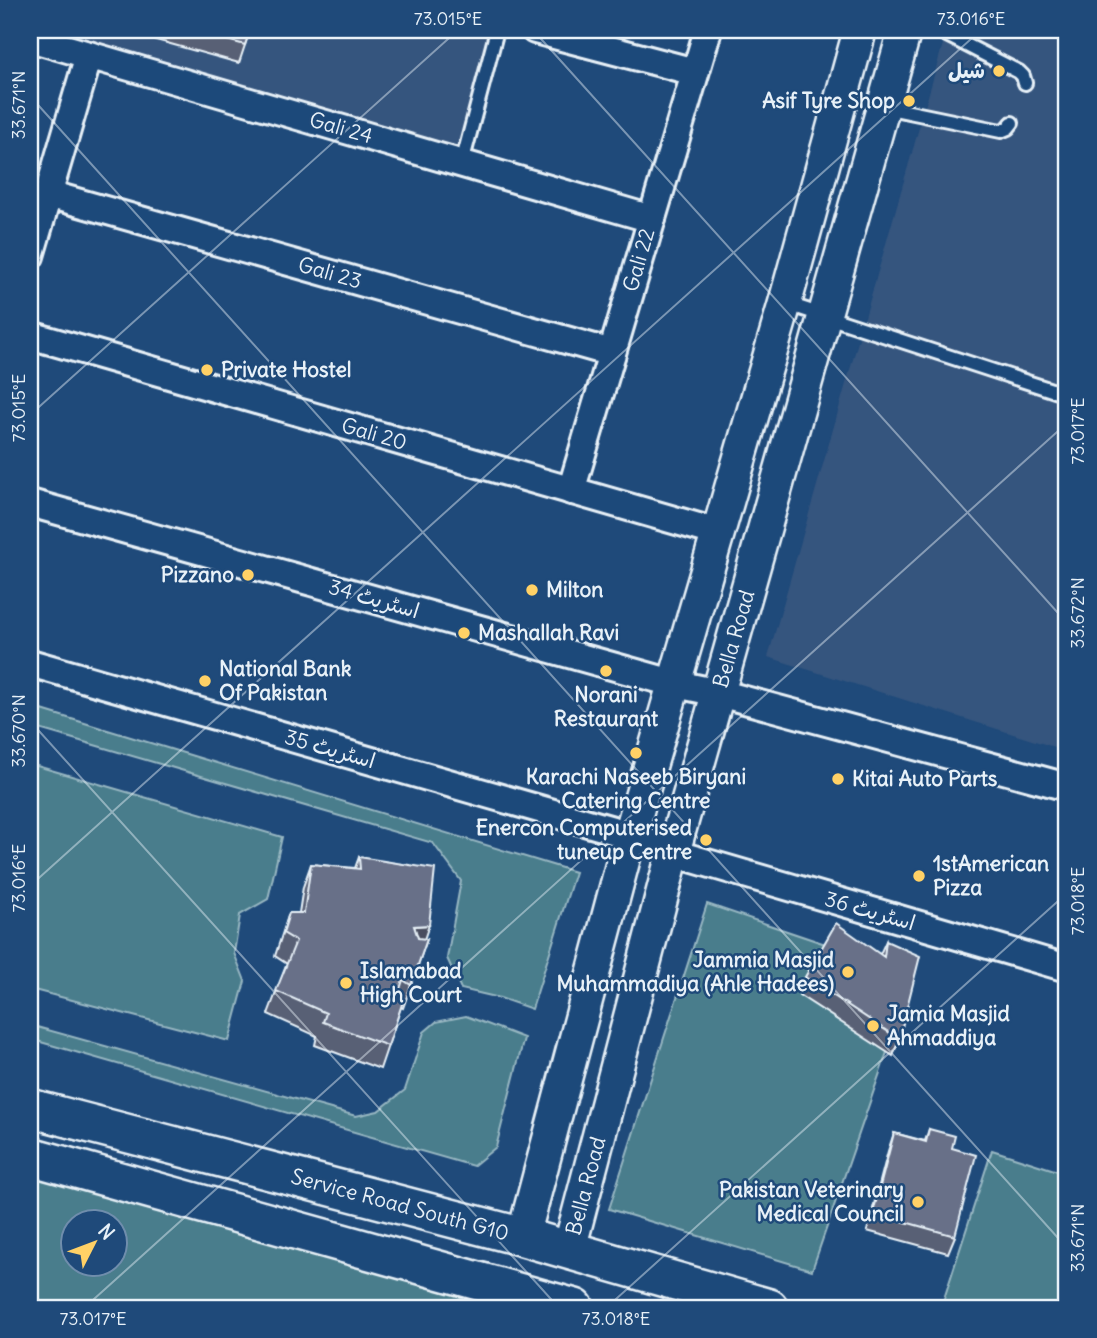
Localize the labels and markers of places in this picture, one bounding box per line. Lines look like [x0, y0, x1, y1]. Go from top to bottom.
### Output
place label: شیل [948, 57, 985, 84]
marker: شیل [991, 63, 1007, 79]
place label: Asif Tyre Shop [762, 87, 895, 114]
marker: Asif Tyre Shop [901, 93, 917, 109]
place label: Private Hostel [221, 356, 351, 383]
marker: Private Hostel [199, 362, 215, 378]
place label: Pizzano [161, 561, 234, 588]
marker: Pizzano [240, 567, 256, 583]
place label: Milton [546, 576, 603, 603]
marker: Milton [524, 582, 540, 598]
place label: Mashallah Ravi [478, 619, 619, 646]
marker: Mashallah Ravi [456, 625, 472, 641]
place label: National Bank Of Pakistan [219, 655, 352, 706]
marker: Norani Restaurant [598, 663, 614, 679]
marker: National Bank Of Pakistan [197, 673, 213, 689]
place label: Norani Restaurant [554, 681, 659, 732]
marker: Karachi Naseeb Biryani Catering Centre [628, 745, 644, 761]
place label: Karachi Naseeb Biryani Catering Centre [526, 763, 746, 814]
place label: Kitai Auto Parts [852, 765, 998, 792]
marker: Kitai Auto Parts [830, 771, 846, 787]
place label: Enercon Computerised tuneup Centre [476, 814, 693, 865]
marker: Enercon Computerised tuneup Centre [698, 832, 714, 848]
place label: 1stAmerican Pizza [933, 850, 1049, 901]
marker: 1stAmerican Pizza [911, 868, 927, 884]
place label: Jammia Masjid Muhammadiya (Ahle Hadees) [556, 946, 835, 997]
place label: Islamabad High Court [360, 957, 463, 1008]
marker: Jammia Masjid Muhammadiya (Ahle Hadees) [840, 964, 856, 980]
marker: Islamabad High Court [338, 975, 354, 991]
place label: Jamia Masjid Ahmaddiya [887, 1000, 1011, 1051]
marker: Jamia Masjid Ahmaddiya [865, 1018, 881, 1034]
place label: Pakistan Veterinary Medical Council [719, 1176, 904, 1227]
marker: Pakistan Veterinary Medical Council [910, 1194, 926, 1210]

